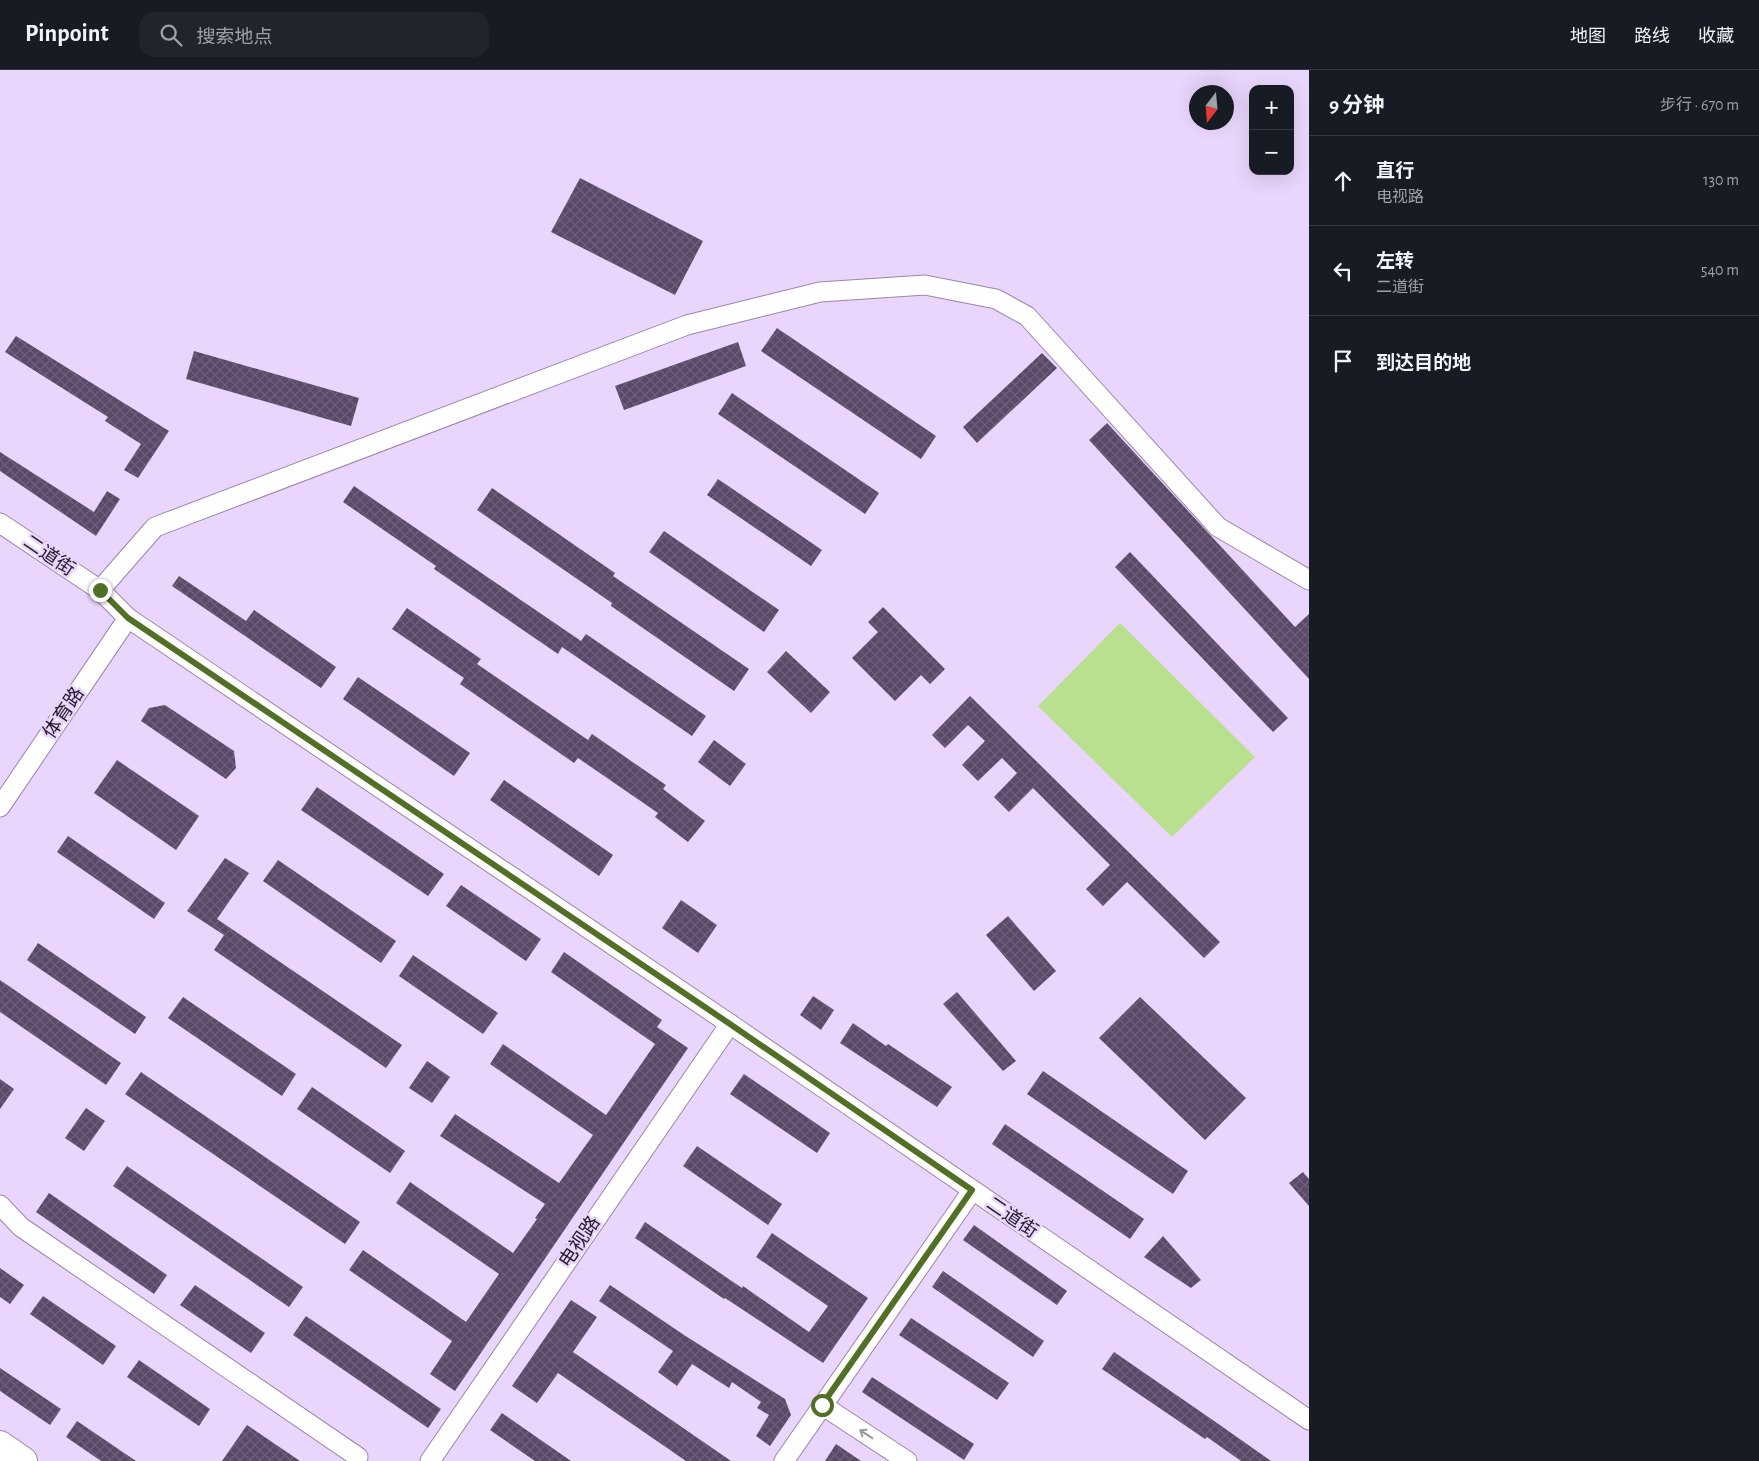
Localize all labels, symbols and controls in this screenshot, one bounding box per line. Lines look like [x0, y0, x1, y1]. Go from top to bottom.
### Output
search box [139, 12, 489, 57]
icon: search [157, 21, 185, 49]
text: Pinpoint [25, 22, 109, 46]
text: 搜索地点 [197, 28, 273, 47]
text: 地图 [1570, 28, 1606, 46]
text: 路线 [1634, 28, 1670, 46]
text: 收藏 [1698, 28, 1734, 46]
north arrow [1189, 85, 1234, 130]
map controls [1249, 85, 1294, 175]
button: + [1249, 85, 1294, 130]
text: 9 分钟 [1329, 95, 1384, 116]
text: 步行 · 670 m [1660, 97, 1739, 113]
button: − [1249, 130, 1294, 175]
text: 直行 [1376, 162, 1414, 181]
icon: ahead [1329, 167, 1357, 195]
text: 130 m [1703, 172, 1739, 188]
text: 电视路 [1376, 189, 1424, 205]
text: 左转 [1376, 252, 1414, 271]
icon: left [1329, 257, 1357, 285]
text: 540 m [1701, 262, 1739, 278]
text: 二道街 [1376, 279, 1424, 295]
icon: arrive [1329, 347, 1357, 375]
text: 到达目的地 [1376, 354, 1471, 373]
street label: 二道街 [20, 531, 79, 580]
route end [89, 579, 112, 602]
street label: 体育路 [39, 683, 88, 742]
street label: 二道街 [983, 1193, 1042, 1242]
street label: 电视路 [555, 1212, 604, 1271]
route start [811, 1394, 834, 1417]
one-way arrow [860, 1429, 874, 1439]

